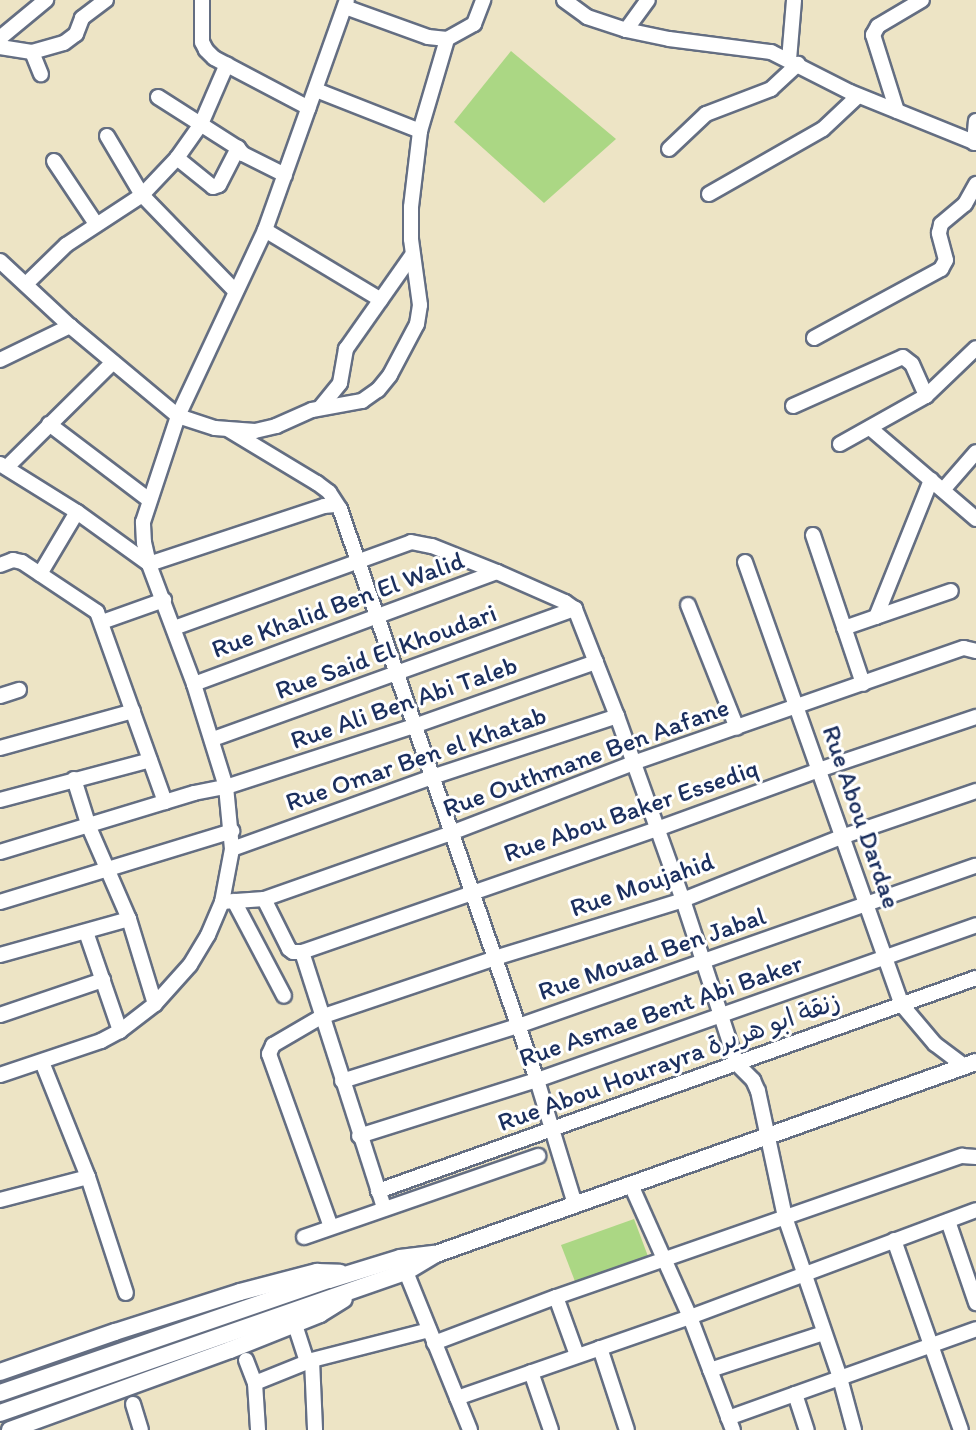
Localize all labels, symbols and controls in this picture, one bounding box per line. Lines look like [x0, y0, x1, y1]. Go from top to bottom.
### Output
street label: Rue Khalid Ben El Walid [207, 545, 469, 665]
street label: Rue Said El Khoudari [271, 597, 501, 707]
street label: Rue Ali Ben Abi Taleb [287, 650, 521, 756]
street label: Rue Outhmane Ben Aafane [439, 692, 733, 824]
street label: Rue Omar Ben el Khatab [281, 700, 551, 818]
street label: Rue Abou Dardae [815, 721, 907, 913]
street label: Rue Abou Baker Essediq [499, 753, 763, 869]
street label: Rue Moujahid [566, 846, 718, 924]
street label: Rue Mouad Ben Jabal [534, 900, 770, 1008]
street label: Rue Asmae Bent Abi Baker [515, 948, 807, 1074]
street label: Rue Abou Hourayra زنقة ابو هريرة [493, 985, 845, 1139]

